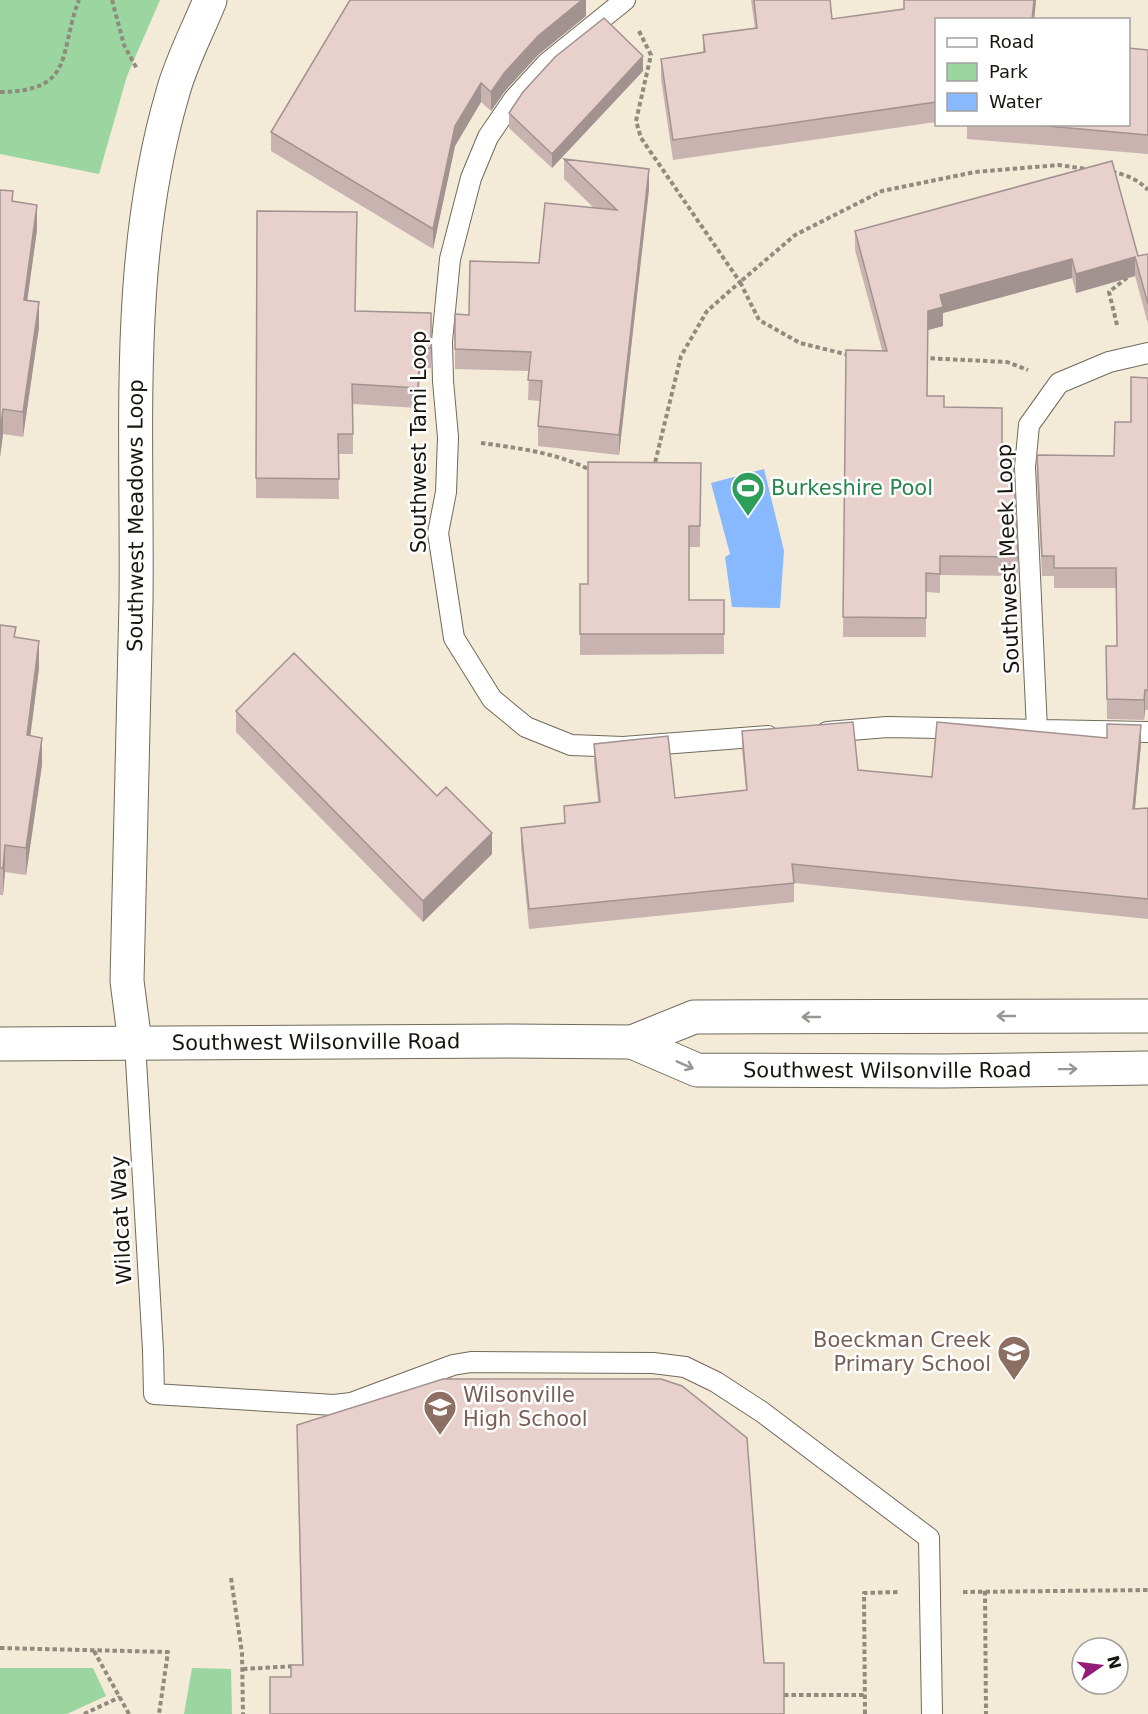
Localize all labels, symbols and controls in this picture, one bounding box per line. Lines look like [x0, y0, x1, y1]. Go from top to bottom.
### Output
legend [935, 18, 1130, 126]
text: Road [989, 31, 1034, 52]
text: Park [989, 61, 1028, 82]
text: Water [989, 91, 1043, 112]
street label: Southwest Tami Loop [407, 331, 431, 553]
street label: Southwest Meadows Loop [123, 379, 148, 652]
street label: Southwest Meek Loop [992, 444, 1024, 674]
sports icon: Burkeshire Pool [730, 470, 766, 517]
place label: Burkeshire Pool [771, 476, 933, 500]
one-way arrow [996, 1010, 1016, 1022]
one-way arrow [801, 1011, 821, 1023]
street label: Southwest Wilsonville Road [172, 1029, 460, 1055]
street label: Southwest Wilsonville Road [743, 1058, 1032, 1083]
one-way arrow [676, 1060, 694, 1072]
one-way arrow [1058, 1063, 1078, 1075]
street label: Wildcat Way [106, 1155, 136, 1285]
place label: Boeckman Creek Primary School [813, 1328, 992, 1376]
school or university icon: Boeckman Creek Primary School [996, 1334, 1032, 1381]
place label: Wilsonville High School [463, 1383, 588, 1431]
school or university icon: Wilsonville High School [422, 1389, 458, 1436]
north arrow [1070, 1636, 1130, 1696]
text: N [1103, 1654, 1125, 1671]

